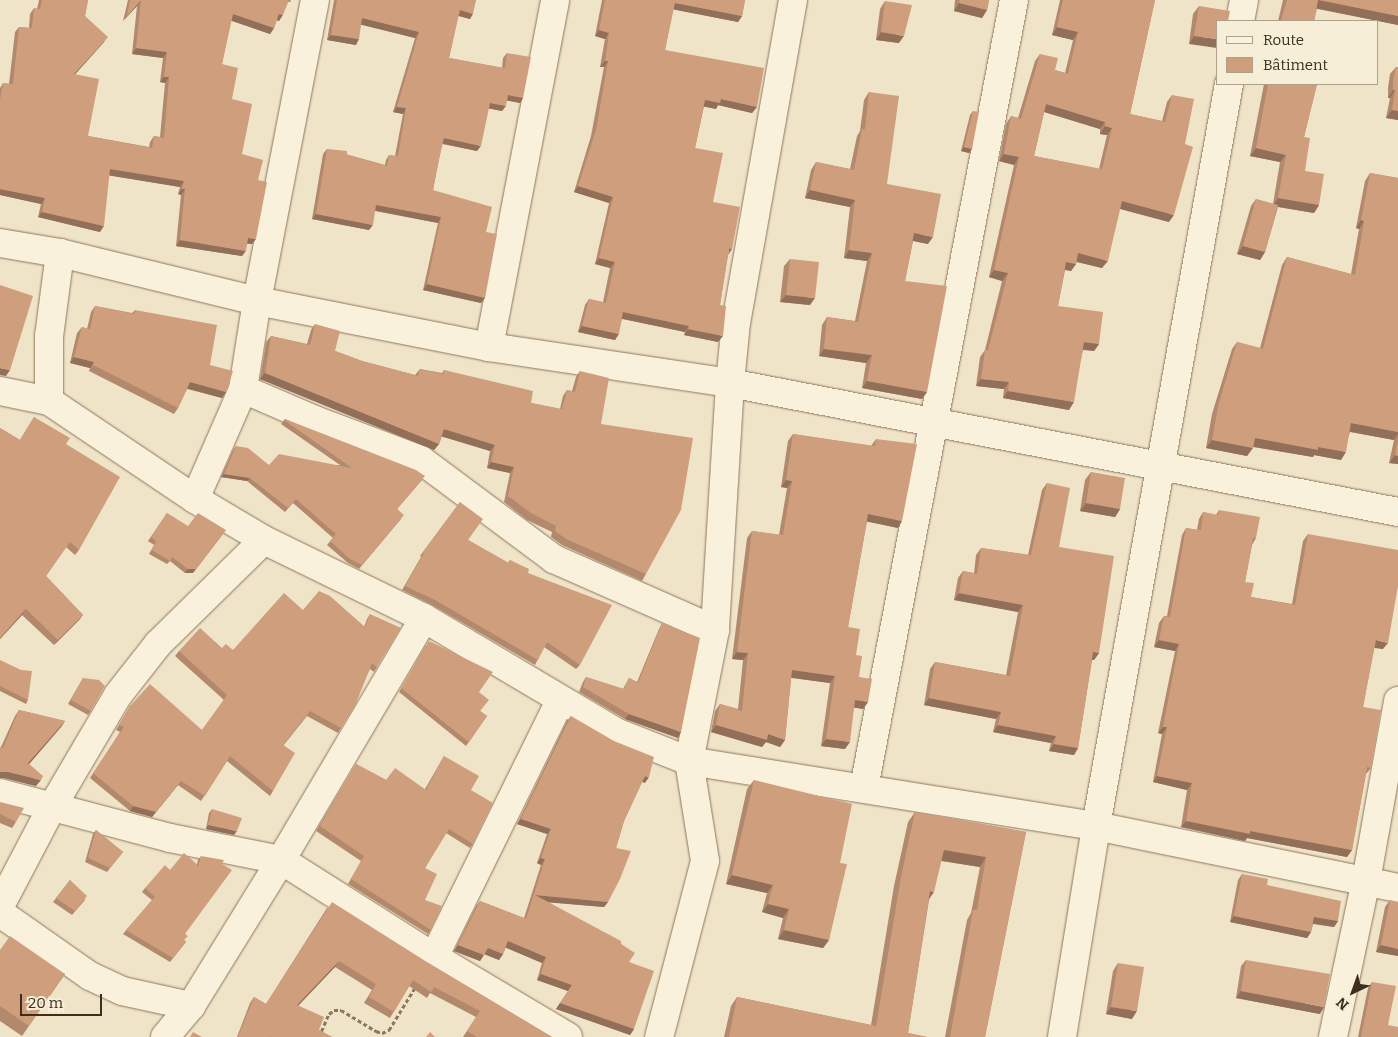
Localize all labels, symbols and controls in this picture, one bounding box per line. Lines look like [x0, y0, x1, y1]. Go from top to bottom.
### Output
legend [1216, 20, 1378, 85]
text: Route [1263, 31, 1304, 49]
text: Bâtiment [1263, 56, 1328, 74]
north arrow [1328, 967, 1378, 1017]
scale bar [22, 984, 105, 1016]
text: 20 m [28, 994, 63, 1012]
text: N [1333, 994, 1352, 1013]

